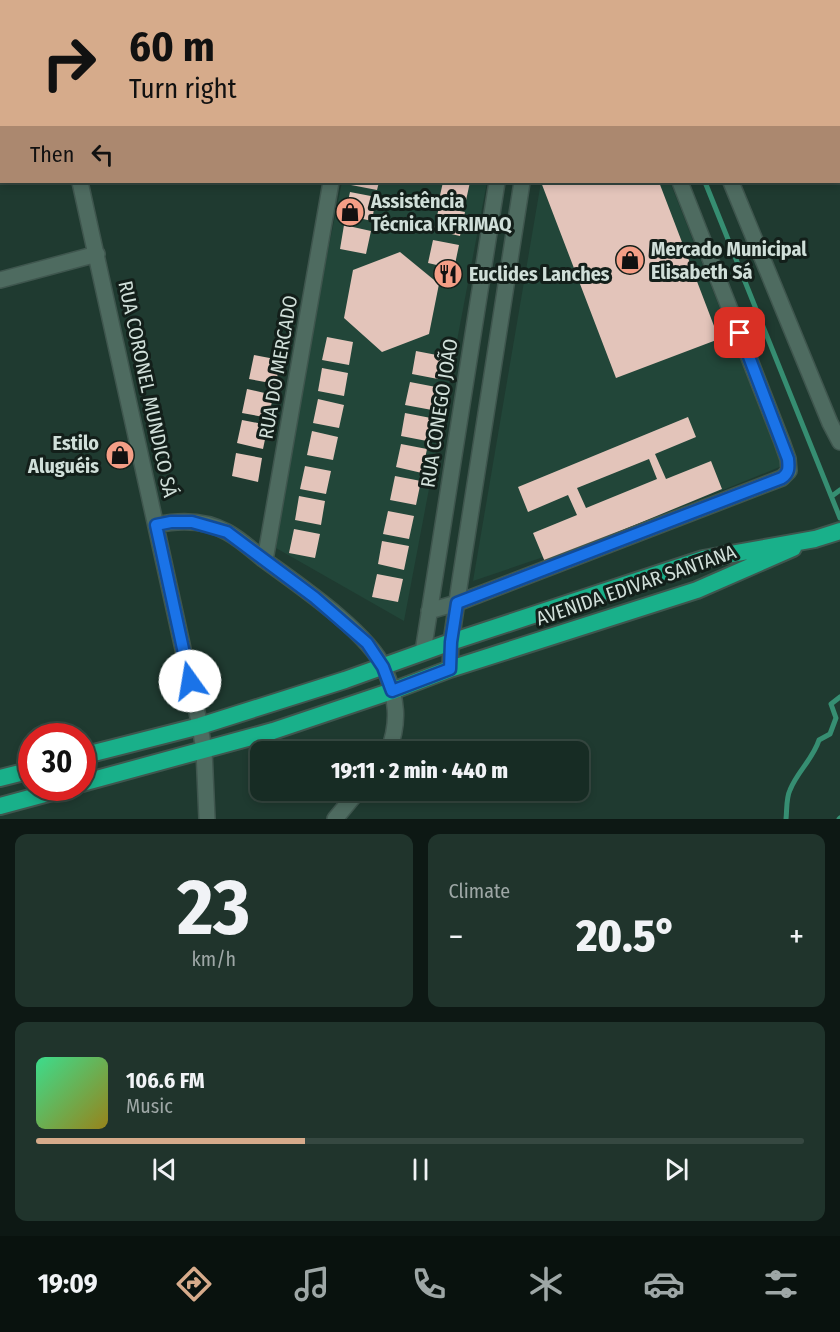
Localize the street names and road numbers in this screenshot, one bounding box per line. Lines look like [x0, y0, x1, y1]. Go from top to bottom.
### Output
street label: RUA CORONEL MUNDICO SÁ [113, 279, 183, 500]
street label: RUA DO MERCADO [254, 293, 302, 441]
street label: RUA CONEGO JOÃO [415, 337, 463, 489]
street label: AVENIDA EDIVAR SANTANA [533, 539, 740, 631]

